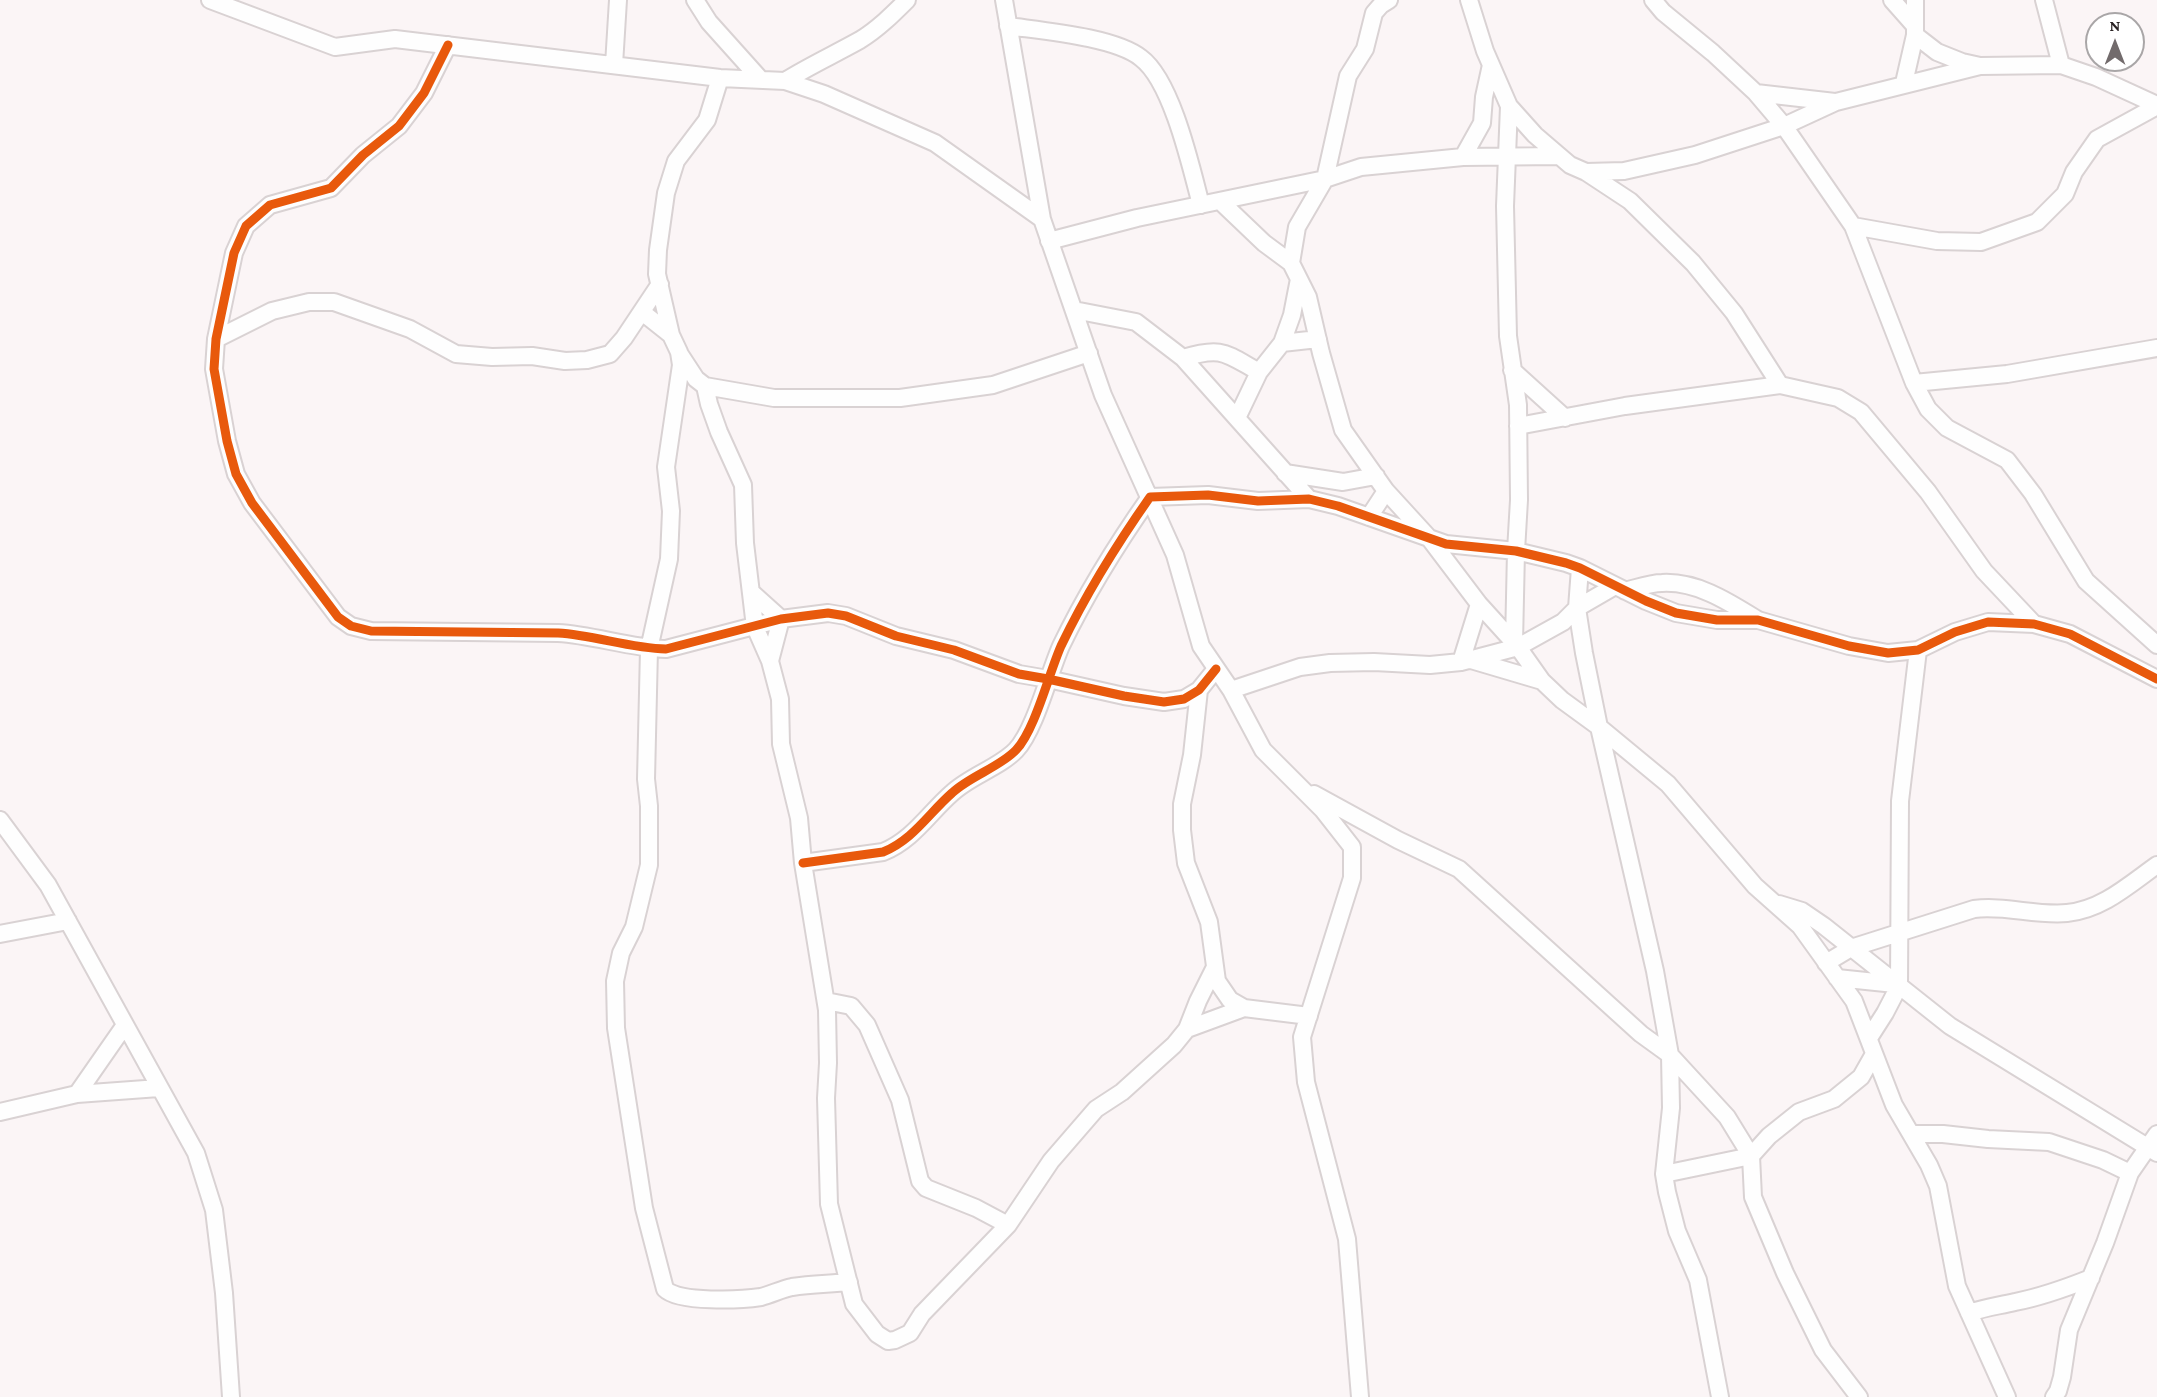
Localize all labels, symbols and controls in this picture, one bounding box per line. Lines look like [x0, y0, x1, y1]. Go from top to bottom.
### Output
north arrow [2085, 12, 2145, 72]
text: N [2110, 17, 2120, 34]

